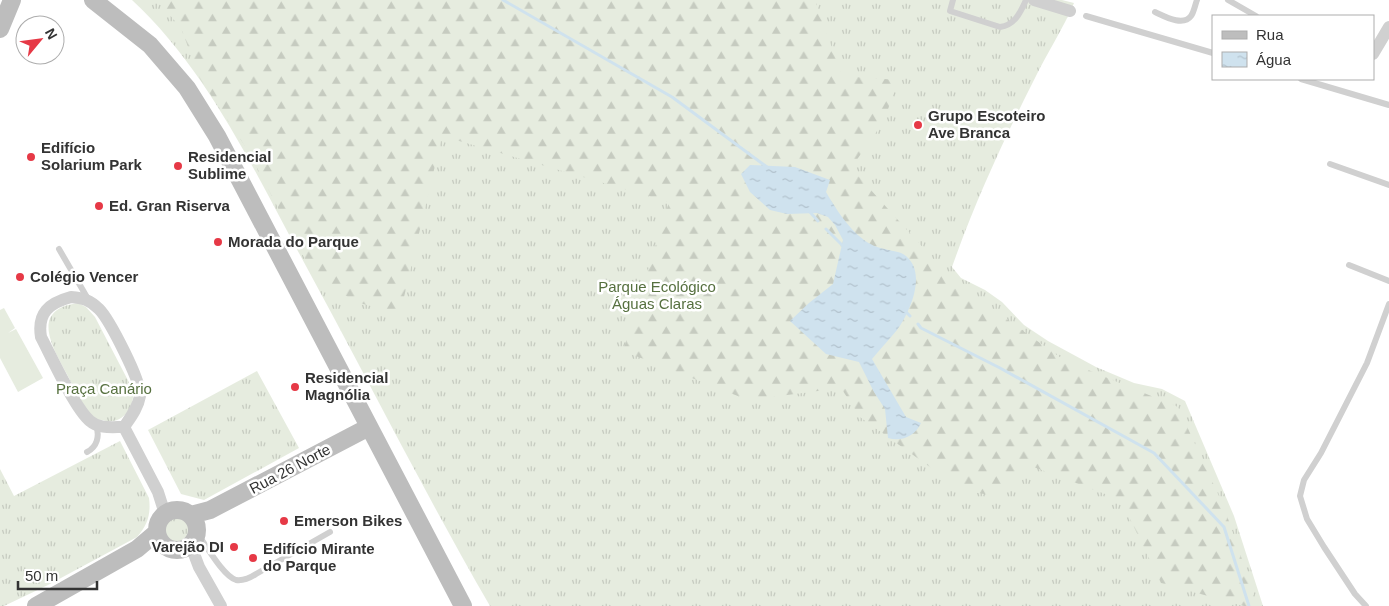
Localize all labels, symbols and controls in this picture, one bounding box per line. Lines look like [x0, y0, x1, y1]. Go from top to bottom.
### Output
north arrow [15, 15, 65, 65]
legend [1212, 15, 1374, 80]
text: N [42, 25, 61, 42]
text: Rua [1256, 26, 1284, 43]
text: Água [1256, 51, 1292, 68]
place label: Grupo Escoteiro Ave Branca [928, 107, 1046, 141]
marker: Grupo Escoteiro Ave Branca [912, 119, 924, 131]
place label: Edifício Solarium Park [41, 139, 143, 173]
place label: Residencial Sublime [188, 148, 271, 182]
marker: Edifício Solarium Park [25, 151, 37, 163]
marker: Residencial Sublime [172, 160, 184, 172]
place label: Ed. Gran Riserva [109, 197, 231, 214]
marker: Ed. Gran Riserva [93, 200, 105, 212]
place label: Morada do Parque [228, 233, 359, 250]
marker: Morada do Parque [212, 236, 224, 248]
place label: Colégio Vencer [30, 268, 139, 285]
marker: Colégio Vencer [14, 271, 26, 283]
park label: Parque Ecológico Águas Claras [598, 278, 716, 312]
place label: Residencial Magnólia [305, 369, 388, 403]
park label: Praça Canário [56, 380, 152, 397]
marker: Residencial Magnólia [289, 381, 301, 393]
street label: Rua 26 Norte [246, 440, 333, 497]
place label: Emerson Bikes [294, 512, 402, 529]
marker: Emerson Bikes [278, 515, 290, 527]
place label: Varejão DI [151, 538, 224, 555]
place label: Edifício Mirante do Parque [263, 540, 375, 574]
marker: Varejão DI [228, 541, 240, 553]
marker: Edifício Mirante do Parque [247, 552, 259, 564]
scale bar [18, 558, 96, 590]
text: 50 m [25, 567, 58, 584]

